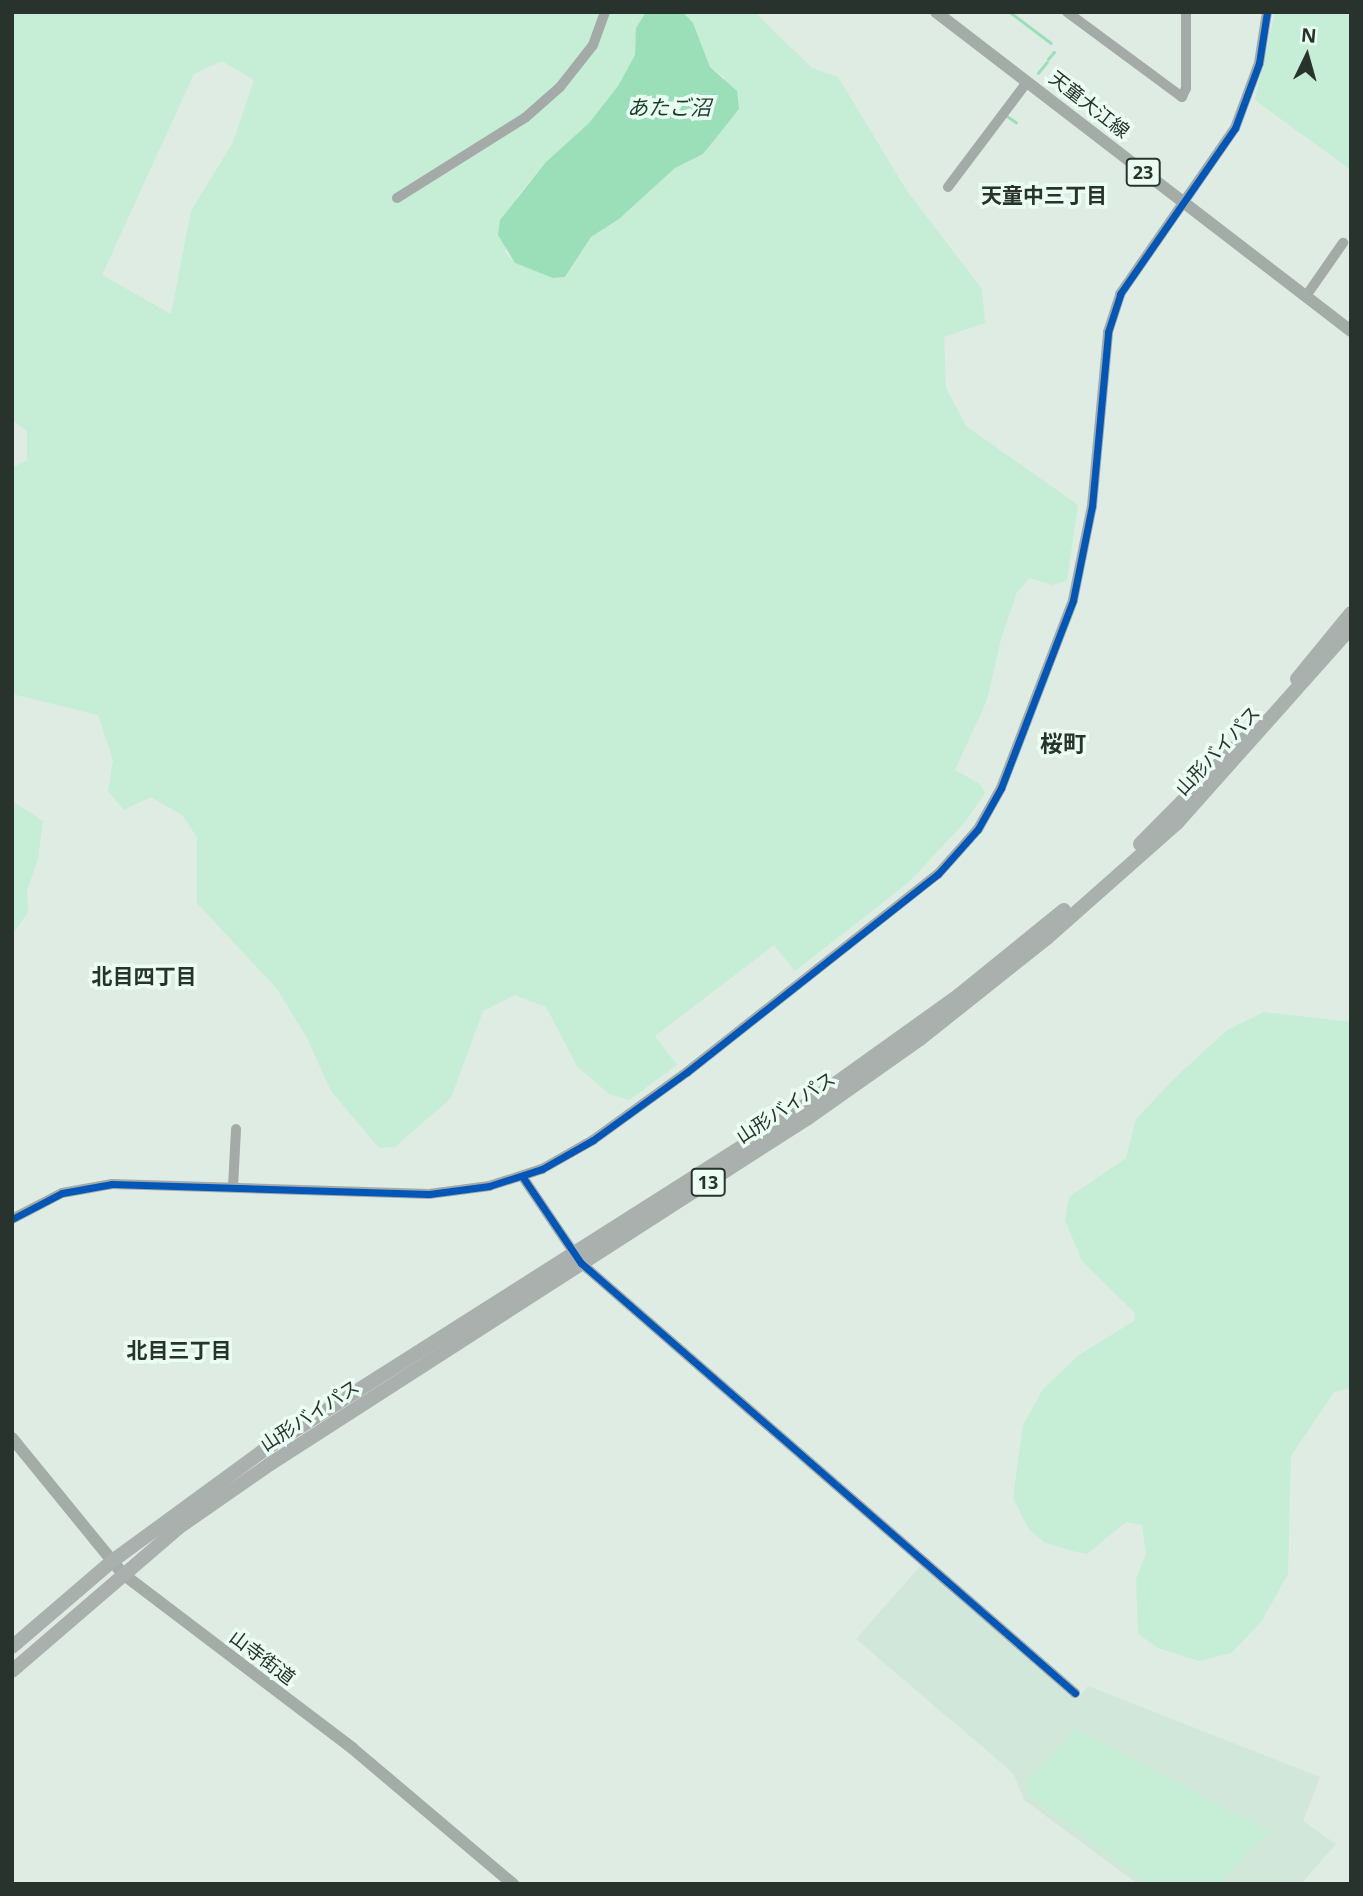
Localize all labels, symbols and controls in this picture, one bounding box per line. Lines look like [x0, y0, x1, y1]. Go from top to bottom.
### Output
north arrow [1272, 21, 1342, 91]
text: N [1300, 21, 1318, 49]
street label: 天童大江線 [1045, 67, 1133, 143]
water label: あたご沼 [627, 94, 711, 120]
road number: 23 [1126, 158, 1160, 187]
district label: 天童中三丁目 [981, 182, 1107, 208]
street label: 山形バイパス [1171, 702, 1265, 800]
district label: 桜町 [1040, 729, 1086, 757]
district label: 北目四丁目 [92, 963, 196, 989]
street label: 山形バイパス [732, 1067, 840, 1149]
road number: 13 [690, 1168, 726, 1196]
district label: 北目三丁目 [127, 1337, 231, 1363]
street label: 山形バイパス [256, 1375, 364, 1457]
street label: 山寺街道 [225, 1626, 299, 1690]

